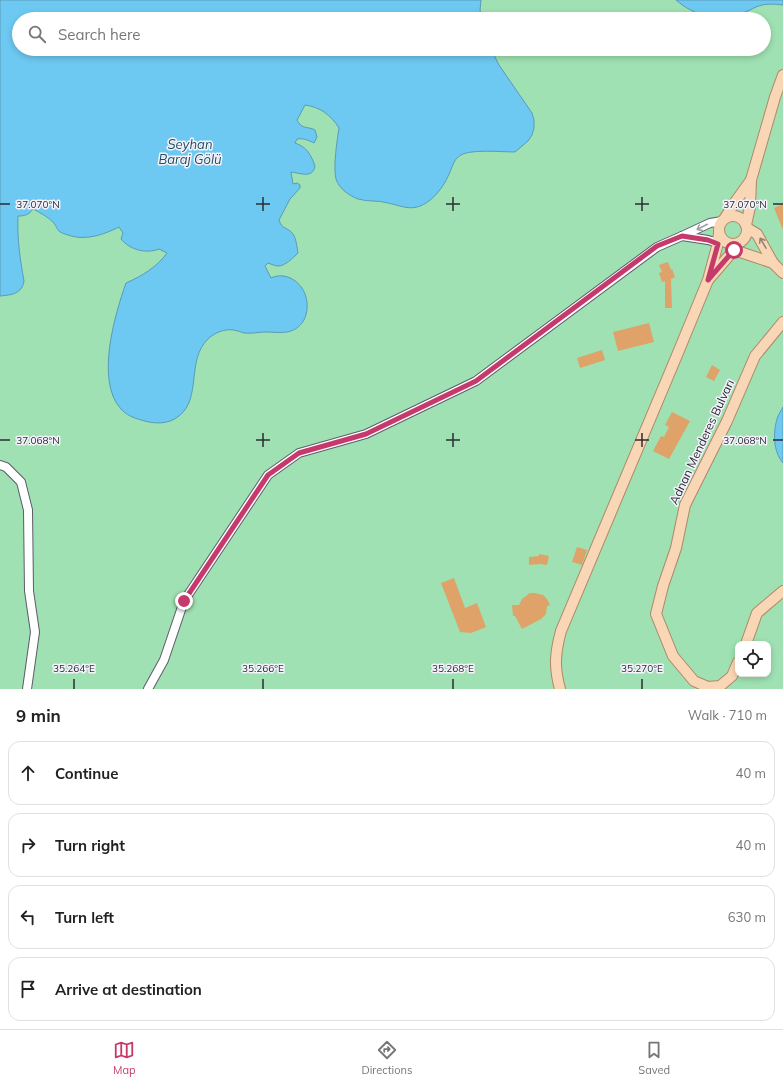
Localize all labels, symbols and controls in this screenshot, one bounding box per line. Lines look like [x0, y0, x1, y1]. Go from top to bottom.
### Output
search box [12, 12, 771, 56]
icon: search [26, 23, 48, 45]
text: Search here [58, 25, 140, 44]
water label: Seyhan Baraj Gölü [158, 136, 222, 167]
text: 37.070°N [16, 198, 60, 211]
text: 37.070°N [723, 198, 767, 211]
one-way arrow [696, 224, 708, 231]
one-way arrow [758, 238, 766, 250]
route start [725, 241, 743, 259]
street label: Adnan Menderes Bulvarı [666, 377, 737, 507]
text: 37.068°N [16, 434, 60, 447]
text: 37.068°N [723, 434, 767, 447]
route end [175, 592, 193, 610]
map controls [735, 641, 771, 677]
button: locate [735, 641, 771, 677]
text: 35.264°E [53, 662, 95, 675]
text: 35.266°E [242, 662, 284, 675]
text: 35.268°E [432, 662, 474, 675]
text: 35.270°E [621, 662, 663, 675]
text: 9 min [16, 705, 61, 726]
text: Walk · 710 m [688, 707, 767, 723]
icon: ahead [17, 762, 39, 784]
text: Continue [55, 764, 118, 783]
text: 40 m [736, 765, 766, 781]
icon: right [17, 834, 39, 856]
text: Turn right [55, 836, 125, 855]
text: 40 m [736, 837, 766, 853]
icon: left [17, 906, 39, 928]
text: Turn left [55, 908, 114, 927]
text: 630 m [728, 909, 766, 925]
icon: arrive [17, 978, 39, 1000]
text: Arrive at destination [55, 980, 202, 999]
tab: Map [113, 1039, 136, 1077]
tab: Directions [362, 1039, 412, 1077]
tab: Saved [638, 1039, 670, 1077]

